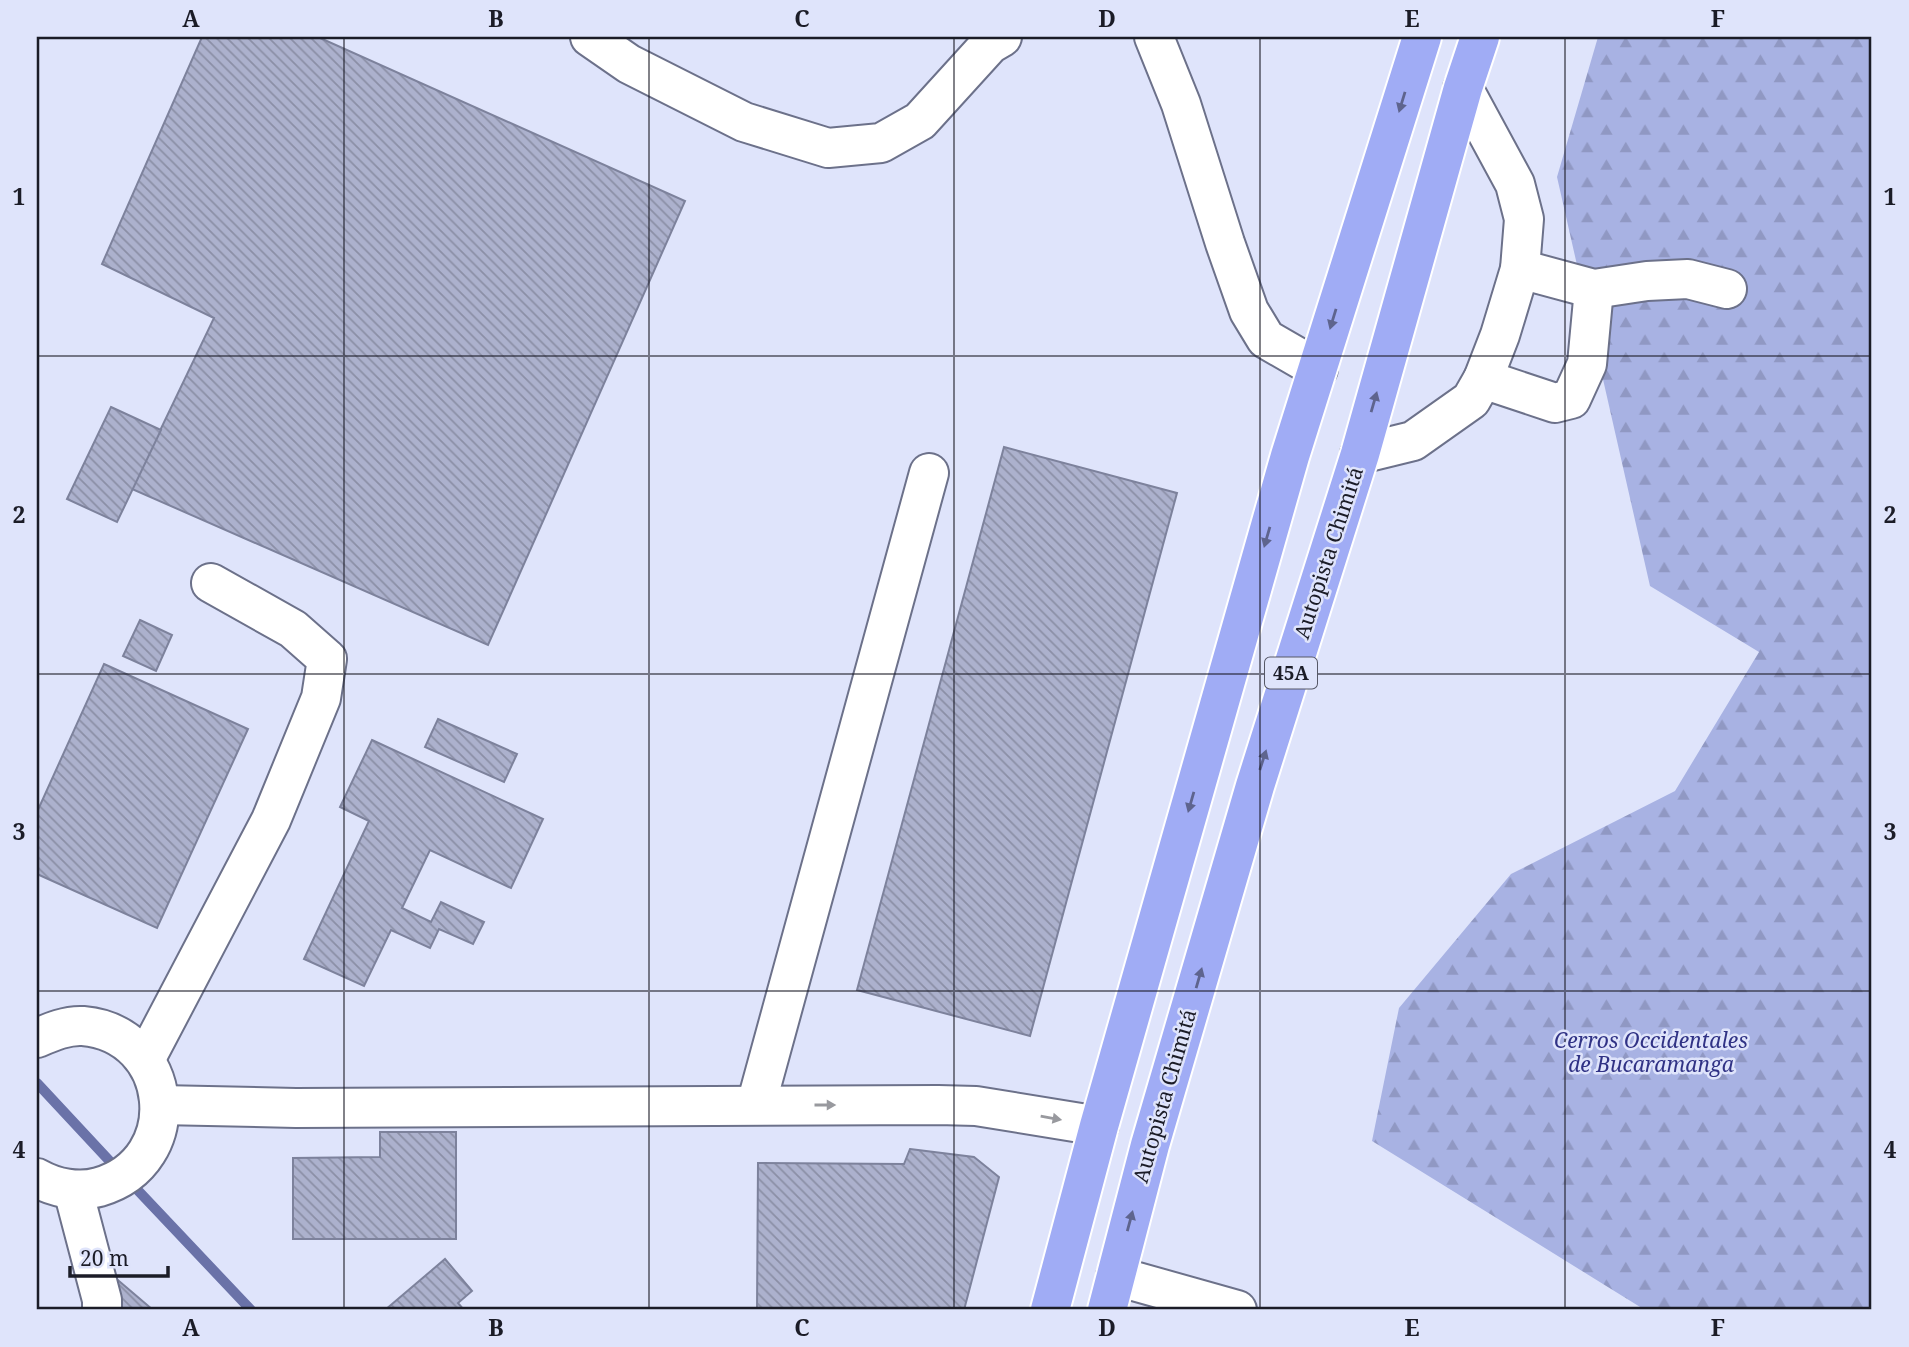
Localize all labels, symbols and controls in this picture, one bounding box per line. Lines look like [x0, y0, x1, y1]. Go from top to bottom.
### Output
text: A [182, 2, 200, 34]
text: B [488, 2, 504, 34]
text: C [794, 2, 810, 34]
text: D [1098, 2, 1116, 34]
text: E [1404, 2, 1420, 34]
text: F [1711, 2, 1725, 34]
one-way arrow [1396, 92, 1406, 113]
text: 1 [13, 180, 26, 212]
text: 1 [1884, 180, 1897, 212]
one-way arrow [1328, 309, 1338, 330]
one-way arrow [1370, 392, 1380, 413]
street label: Autopista Chimitá [1287, 463, 1369, 642]
text: 2 [13, 498, 26, 530]
text: 2 [1884, 498, 1897, 530]
one-way arrow [1262, 526, 1272, 547]
road number: 45A [1265, 658, 1317, 688]
one-way arrow [1258, 749, 1269, 770]
one-way arrow [1186, 792, 1196, 813]
text: 3 [13, 815, 26, 847]
text: 3 [1884, 815, 1897, 847]
one-way arrow [1194, 967, 1205, 989]
street label: Autopista Chimitá [1126, 1005, 1202, 1186]
park label: Cerros Occidentales de Bucaramanga [1554, 1026, 1748, 1078]
one-way arrow [814, 1099, 836, 1111]
one-way arrow [1040, 1112, 1062, 1123]
text: 4 [13, 1133, 26, 1165]
text: 4 [1884, 1133, 1897, 1165]
one-way arrow [1126, 1210, 1136, 1231]
scale bar [70, 1235, 168, 1279]
text: 20 m [80, 1244, 129, 1272]
text: A [182, 1311, 200, 1343]
text: B [488, 1311, 504, 1343]
text: C [794, 1311, 810, 1343]
text: D [1098, 1311, 1116, 1343]
text: E [1404, 1311, 1420, 1343]
text: F [1711, 1311, 1725, 1343]

